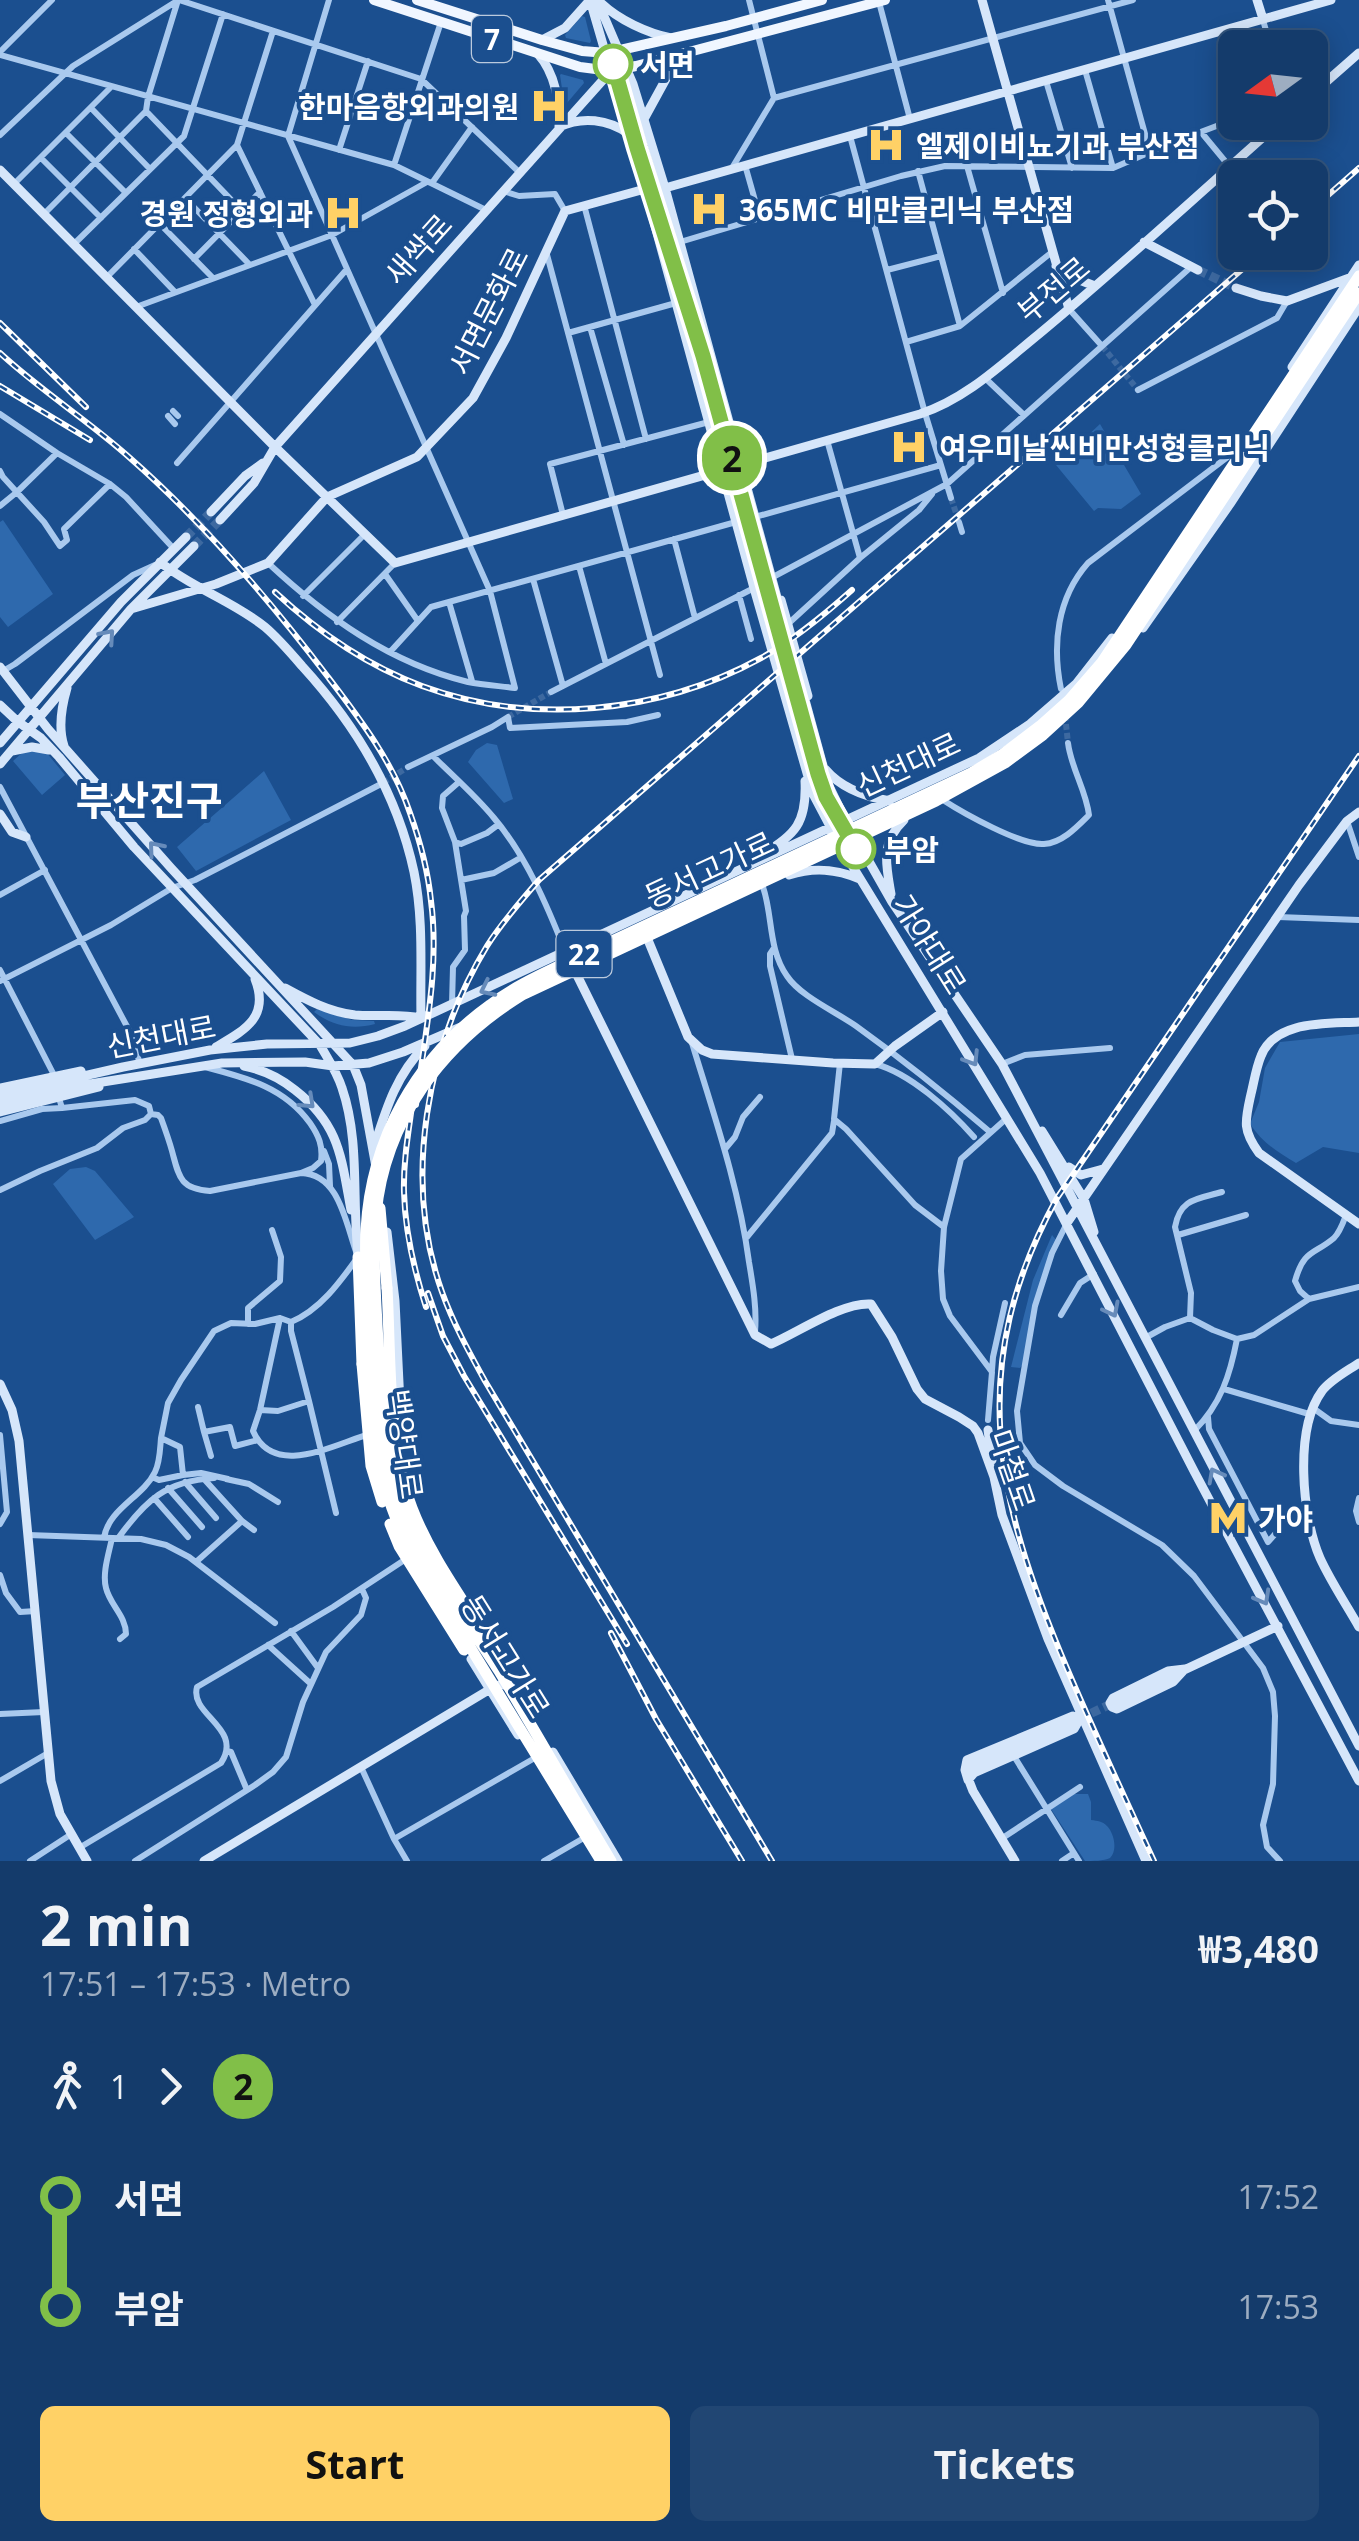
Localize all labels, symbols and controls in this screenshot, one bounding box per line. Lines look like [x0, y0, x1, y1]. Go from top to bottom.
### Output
road number: 7 [472, 16, 512, 62]
north arrow [1218, 30, 1328, 140]
map controls [1218, 30, 1328, 270]
place label: 서면 [640, 44, 695, 85]
marker: 서면 [594, 45, 632, 83]
hospital icon: 한마음항외과의원 [528, 85, 570, 127]
place label: 한마음항외과의원 [298, 86, 519, 127]
hospital icon: 엘제이비뇨기과 부산점 [865, 124, 907, 166]
place label: 엘제이비뇨기과 부산점 [916, 125, 1200, 166]
button: locate [1218, 160, 1328, 270]
hospital icon: 365MC 비만클리닉 부산점 [688, 188, 730, 230]
place label: 365MC 비만클리닉 부산점 [739, 189, 1074, 230]
hospital icon: 경원 정형외과 [322, 192, 364, 234]
place label: 경원 정형외과 [140, 193, 313, 234]
street label: 새싹로 [375, 205, 461, 293]
street label: 서면문화로 [438, 240, 538, 382]
street label: 부전로 [1008, 247, 1098, 331]
line badge: 2 [700, 426, 764, 490]
hospital icon: 여우미날씬비만성형클리닉 [888, 426, 930, 468]
place label: 여우미날씬비만성형클리닉 [939, 427, 1270, 468]
text: 2 [722, 435, 742, 482]
one-way arrow [96, 629, 114, 647]
street label: 신천대로 [849, 722, 967, 806]
district label: 부산진구 [75, 772, 223, 827]
street label: 동서고가로 [638, 821, 780, 917]
place label: 부암 [884, 829, 939, 870]
marker: 부암 [837, 830, 875, 868]
one-way arrow [149, 842, 167, 860]
street label: 가야대로 [883, 886, 977, 1002]
road number: 22 [556, 931, 612, 977]
one-way arrow [479, 976, 497, 996]
street label: 신천대로 [103, 1005, 219, 1067]
one-way arrow [960, 1048, 979, 1066]
one-way arrow [296, 1090, 315, 1108]
one-way arrow [1100, 1299, 1119, 1317]
street label: 백양대로 [377, 1386, 433, 1502]
street label: 마철로 [980, 1424, 1046, 1516]
one-way arrow [1208, 1467, 1227, 1485]
metro station icon: 가야 [1207, 1497, 1249, 1539]
place label: 가야 [1258, 1498, 1313, 1539]
street label: 동서고가로 [452, 1587, 560, 1725]
one-way arrow [1250, 1587, 1270, 1605]
text: 2 min [40, 1887, 193, 1962]
text: ₩3,480 [1199, 1922, 1319, 1974]
text: 17:51 – 17:53 · Metro [40, 1962, 351, 2005]
icon: walk [40, 2059, 95, 2114]
icon: forward [143, 2059, 198, 2114]
text: 2 [233, 2063, 253, 2110]
text: 1 [110, 2065, 128, 2108]
text: 서면 [114, 2172, 184, 2224]
text: 17:52 [1237, 2175, 1319, 2218]
text: 부암 [114, 2282, 184, 2334]
text: 17:53 [1237, 2285, 1319, 2328]
button: Start [40, 2406, 670, 2521]
button: Tickets [690, 2406, 1319, 2521]

